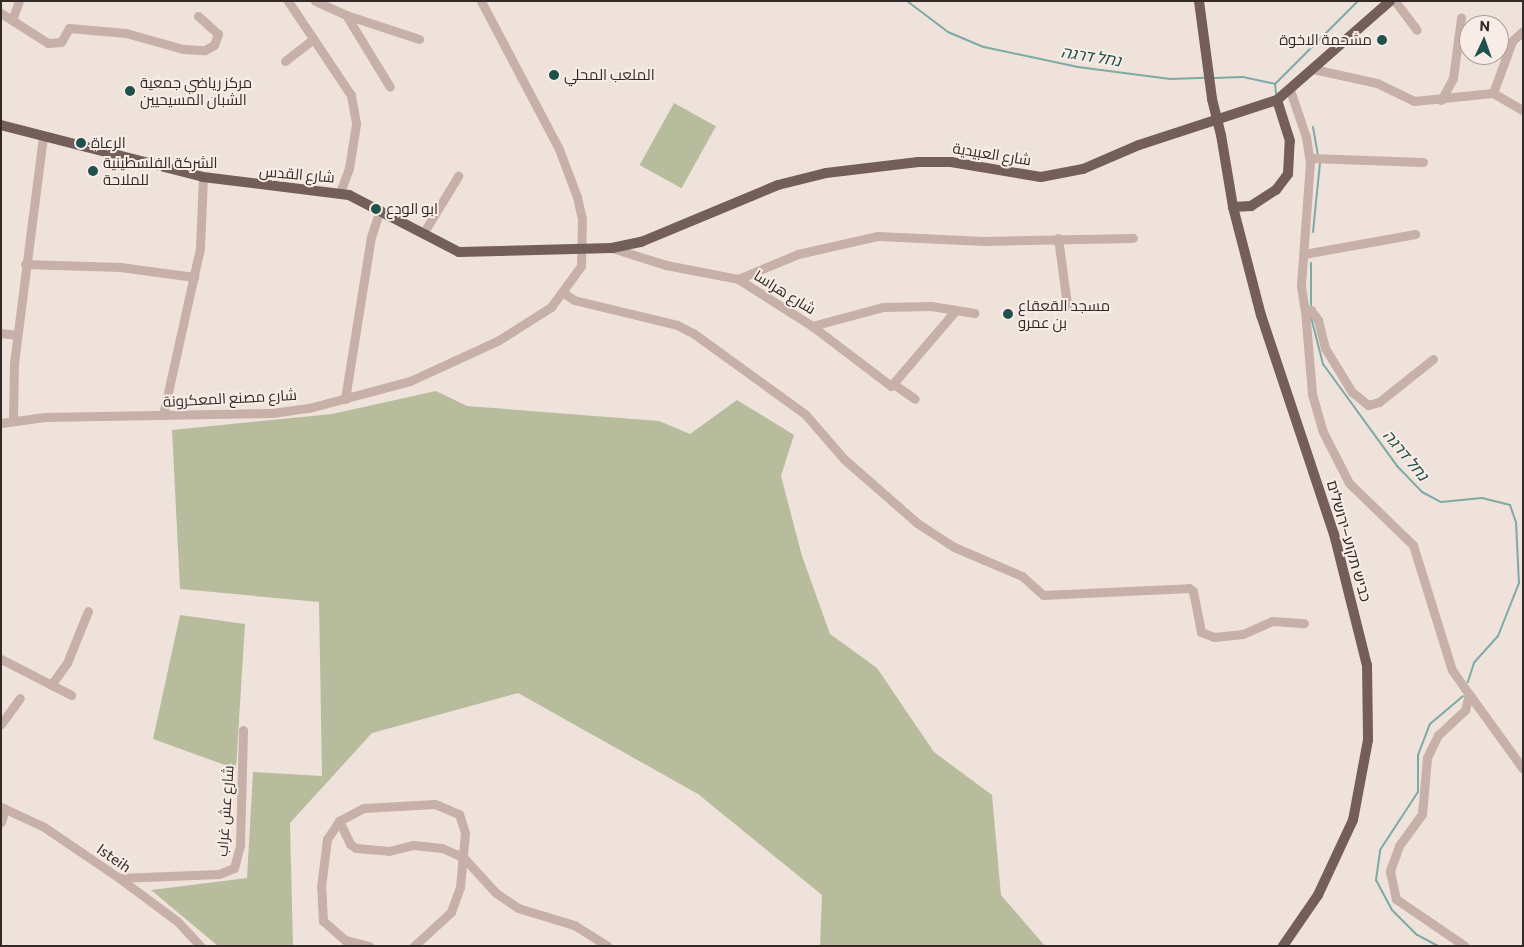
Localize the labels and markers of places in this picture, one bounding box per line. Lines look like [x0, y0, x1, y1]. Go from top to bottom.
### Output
place label: مشحمة الاخوة [1279, 31, 1372, 49]
marker: مشحمة الاخوة [1376, 34, 1388, 46]
place label: الملعب المحلي [564, 66, 655, 84]
marker: الملعب المحلي [548, 69, 560, 81]
place label: مركز رياضي جمعية الشبان المسيحيين [140, 73, 252, 108]
marker: مركز رياضي جمعية الشبان المسيحيين [124, 85, 136, 97]
place label: الرعاة [91, 134, 126, 152]
marker: الرعاة [75, 137, 87, 149]
place label: الشركة الفلسطينية للملاحة [103, 153, 218, 188]
marker: الشركة الفلسطينية للملاحة [87, 165, 99, 177]
place label: ابو الودع [386, 200, 438, 218]
marker: ابو الودع [370, 203, 382, 215]
place label: مسجد القعقاع بن عمرو [1018, 296, 1110, 331]
marker: مسجد القعقاع بن عمرو [1002, 308, 1014, 320]

